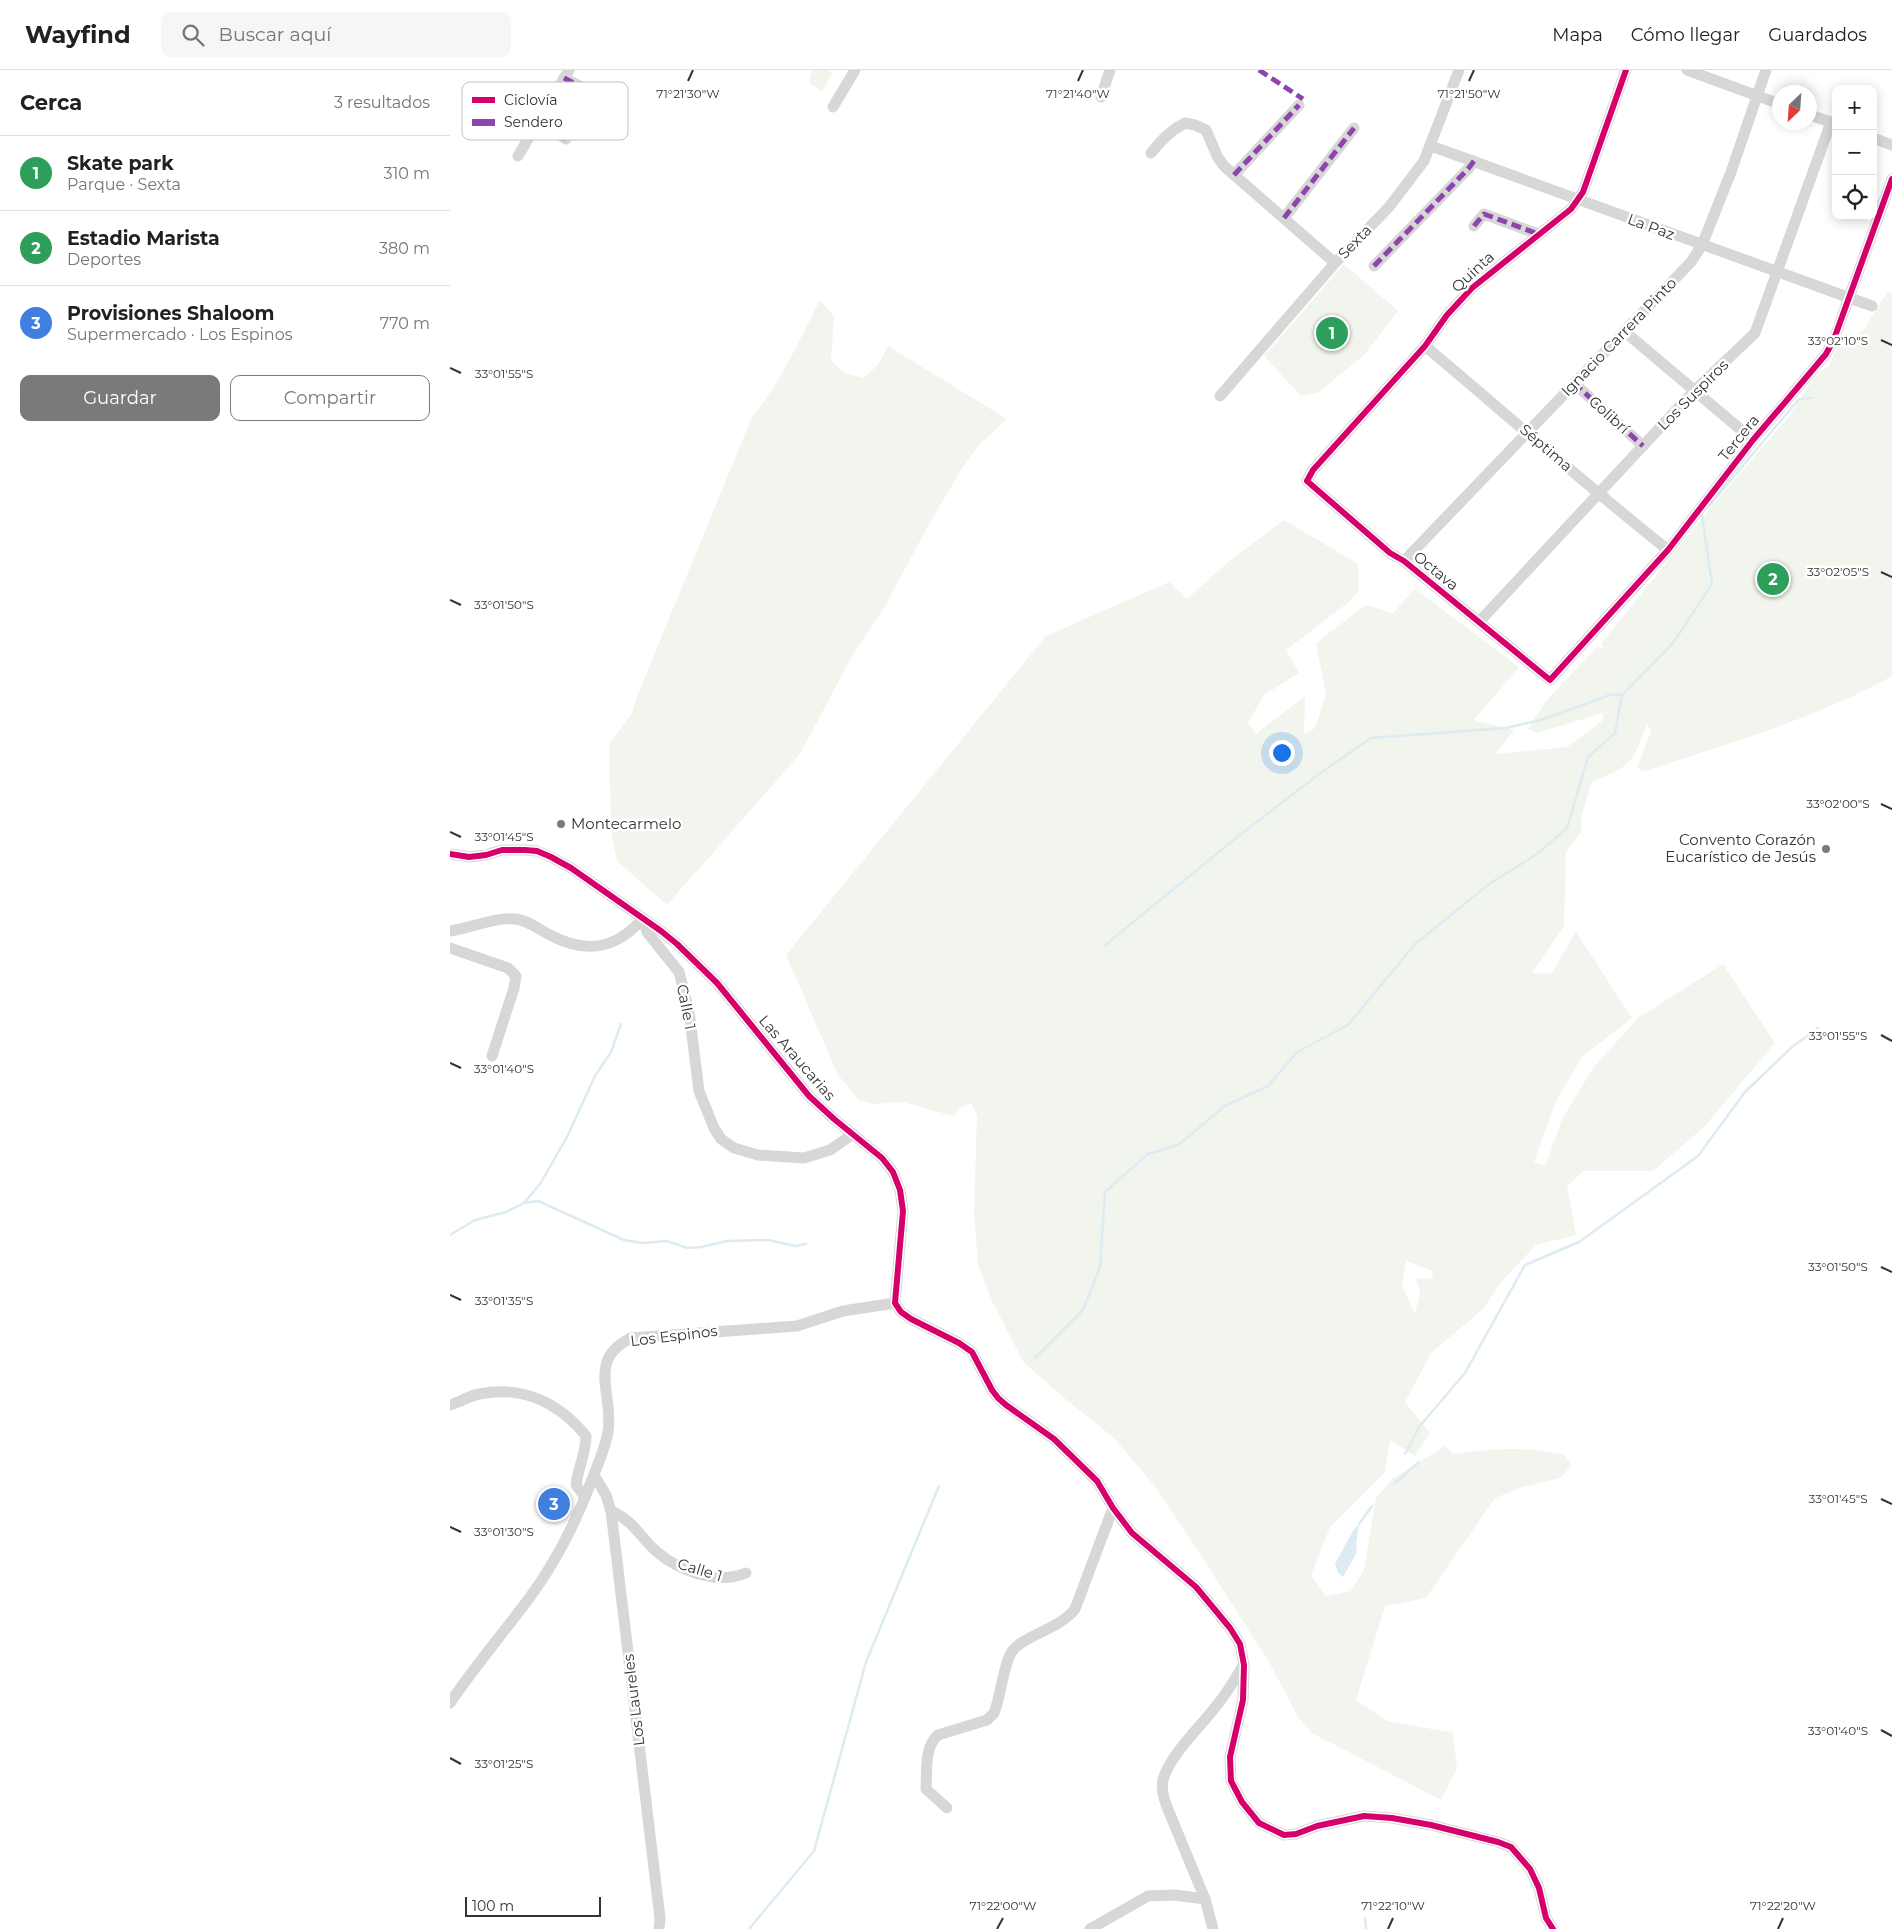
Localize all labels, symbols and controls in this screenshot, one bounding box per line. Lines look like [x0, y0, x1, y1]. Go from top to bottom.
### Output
search box [161, 12, 511, 57]
text: Wayfind [25, 20, 131, 49]
icon: search [179, 21, 207, 49]
text: Buscar aquí [219, 23, 331, 46]
text: Mapa [1552, 24, 1603, 46]
text: Cómo llegar [1631, 24, 1740, 46]
text: Guardados [1768, 24, 1867, 46]
legend [462, 82, 628, 140]
north arrow [1772, 85, 1817, 130]
map controls [1832, 85, 1877, 220]
button: + [1832, 85, 1877, 130]
text: 71°21'30"W [656, 86, 720, 101]
text: 71°21'40"W [1046, 86, 1110, 101]
text: 71°21'50"W [1437, 86, 1501, 101]
text: Cerca [20, 90, 82, 115]
text: Ciclovía [504, 91, 557, 109]
text: 3 resultados [334, 93, 430, 112]
text: Sendero [504, 113, 563, 131]
button: − [1832, 130, 1877, 175]
text: Skate park [67, 152, 174, 175]
text: 1 [33, 164, 39, 183]
text: 310 m [383, 164, 430, 183]
text: Parque · Sexta [67, 175, 181, 194]
button: locate [1832, 175, 1877, 220]
street label: La Paz [1625, 209, 1678, 244]
street label: Sexta [1334, 220, 1376, 263]
text: Estadio Marista [67, 227, 220, 250]
text: 2 [31, 239, 41, 258]
text: 380 m [379, 239, 430, 258]
street label: Quinta [1447, 247, 1498, 296]
text: Deportes [67, 250, 141, 269]
street label: Ignacio Carrera Pinto [1557, 273, 1680, 400]
text: Provisiones Shaloom [67, 302, 274, 325]
text: 3 [31, 314, 41, 333]
text: 770 m [380, 314, 430, 333]
pin: 1 [1316, 314, 1348, 352]
text: Supermercado · Los Espinos [67, 325, 293, 344]
text: 33°02'10"S [1808, 333, 1868, 348]
street label: Los Suspiros [1653, 355, 1732, 434]
text: 33°01'55"S [475, 366, 533, 381]
button: Guardar [20, 375, 220, 421]
button: Compartir [230, 375, 430, 421]
street label: Colibrí [1585, 392, 1634, 438]
street label: Tercera [1714, 411, 1763, 465]
street label: Séptima [1516, 420, 1576, 476]
street label: Octava [1410, 547, 1463, 594]
pin: 2 [1757, 560, 1789, 598]
text: 33°02'05"S [1807, 564, 1869, 579]
text: 33°01'50"S [474, 597, 534, 612]
your location [1269, 740, 1295, 766]
text: 33°02'00"S [1806, 796, 1870, 811]
place label: Montecarmelo [571, 814, 681, 833]
marker: Montecarmelo [555, 818, 567, 830]
text: 33°01'45"S [474, 829, 534, 844]
place label: Convento Corazón Eucarístico de Jesús [1665, 830, 1816, 866]
marker: Convento Corazón Eucarístico de Jesús [1820, 843, 1832, 855]
street label: Calle 1 [673, 983, 700, 1031]
street label: Las Araucarias [755, 1011, 840, 1104]
text: 33°01'55"S [1809, 1028, 1867, 1043]
text: 33°01'40"S [474, 1061, 534, 1076]
text: 33°01'50"S [1808, 1259, 1868, 1274]
text: 33°01'35"S [475, 1293, 533, 1308]
street label: Los Espinos [629, 1321, 719, 1350]
pin: 3 [538, 1485, 570, 1523]
text: 33°01'45"S [1808, 1491, 1868, 1506]
text: 33°01'30"S [474, 1524, 534, 1539]
street label: Calle 1 [675, 1554, 725, 1585]
street label: Los Laureles [618, 1653, 649, 1747]
text: 33°01'40"S [1808, 1723, 1868, 1738]
text: 33°01'25"S [475, 1756, 533, 1771]
scale bar [465, 1894, 601, 1917]
text: 100 m [472, 1897, 514, 1915]
text: 71°22'00"W [970, 1898, 1036, 1913]
text: 71°22'10"W [1361, 1898, 1425, 1913]
text: 71°22'20"W [1750, 1898, 1816, 1913]

